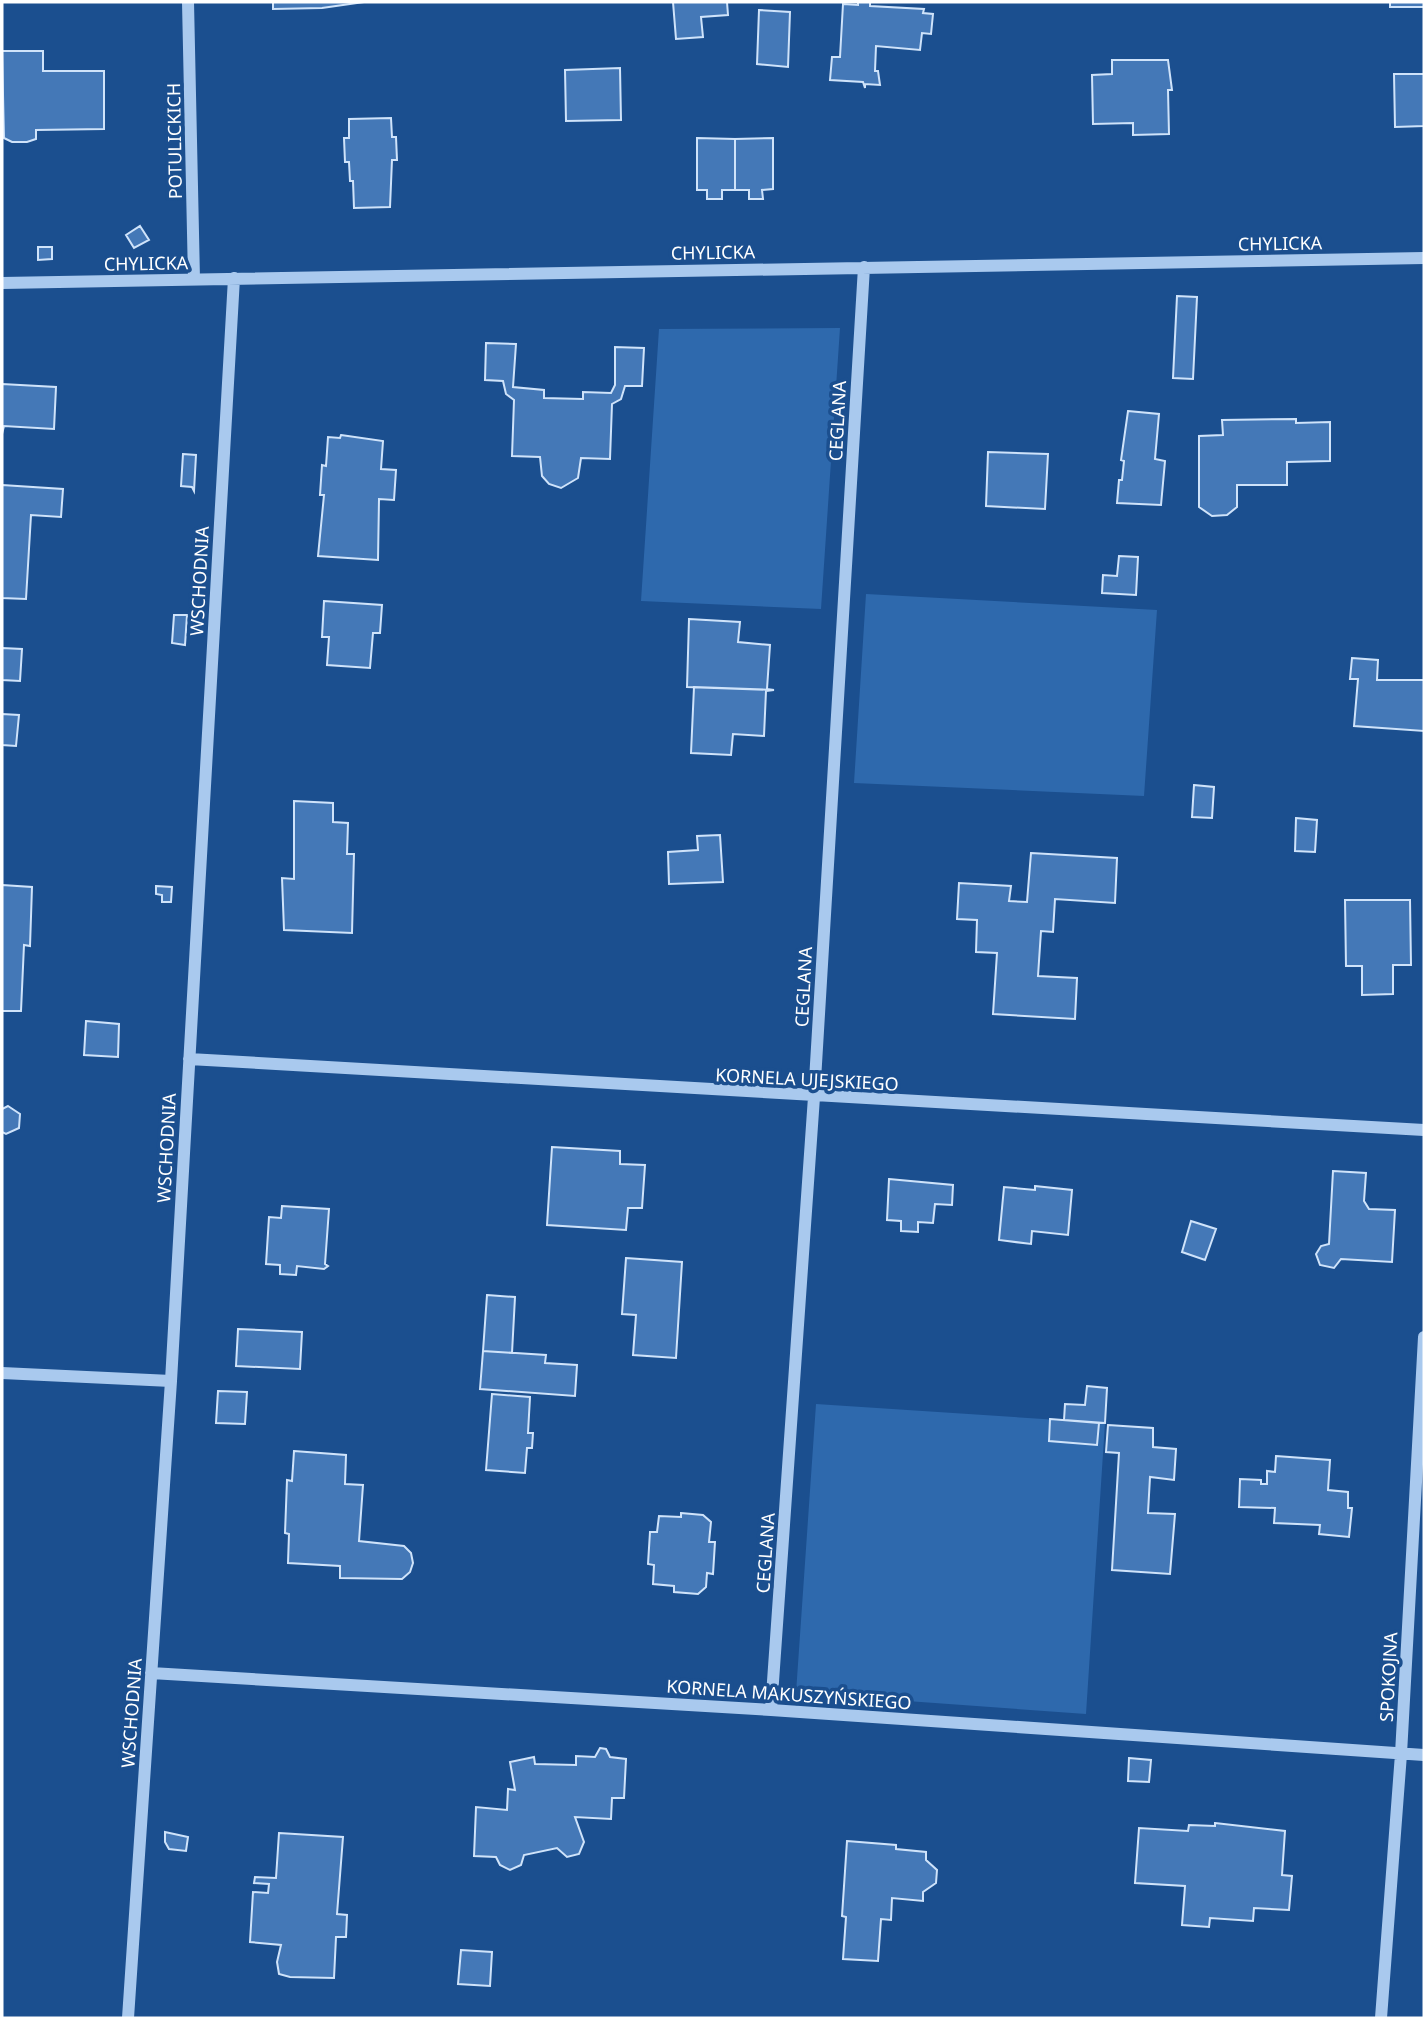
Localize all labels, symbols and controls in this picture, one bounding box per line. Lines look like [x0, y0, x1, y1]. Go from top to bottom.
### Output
street label: POTULICKICH [161, 83, 187, 199]
street label: CHYLICKA [1238, 230, 1323, 256]
street label: CHYLICKA [671, 239, 756, 265]
street label: CHYLICKA [104, 250, 189, 276]
street label: CEGLANA [823, 380, 851, 462]
street label: WSCHODNIA [184, 525, 214, 636]
street label: CEGLANA [789, 946, 817, 1028]
street label: KORNELA UJEJSKIEGO [715, 1062, 899, 1096]
street label: WSCHODNIA [151, 1092, 181, 1203]
street label: CEGLANA [750, 1511, 780, 1594]
street label: SPOKOJNA [1374, 1631, 1402, 1722]
street label: WSCHODNIA [115, 1657, 147, 1769]
street label: KORNELA MAKUSZYŃSKIEGO [666, 1673, 912, 1715]

